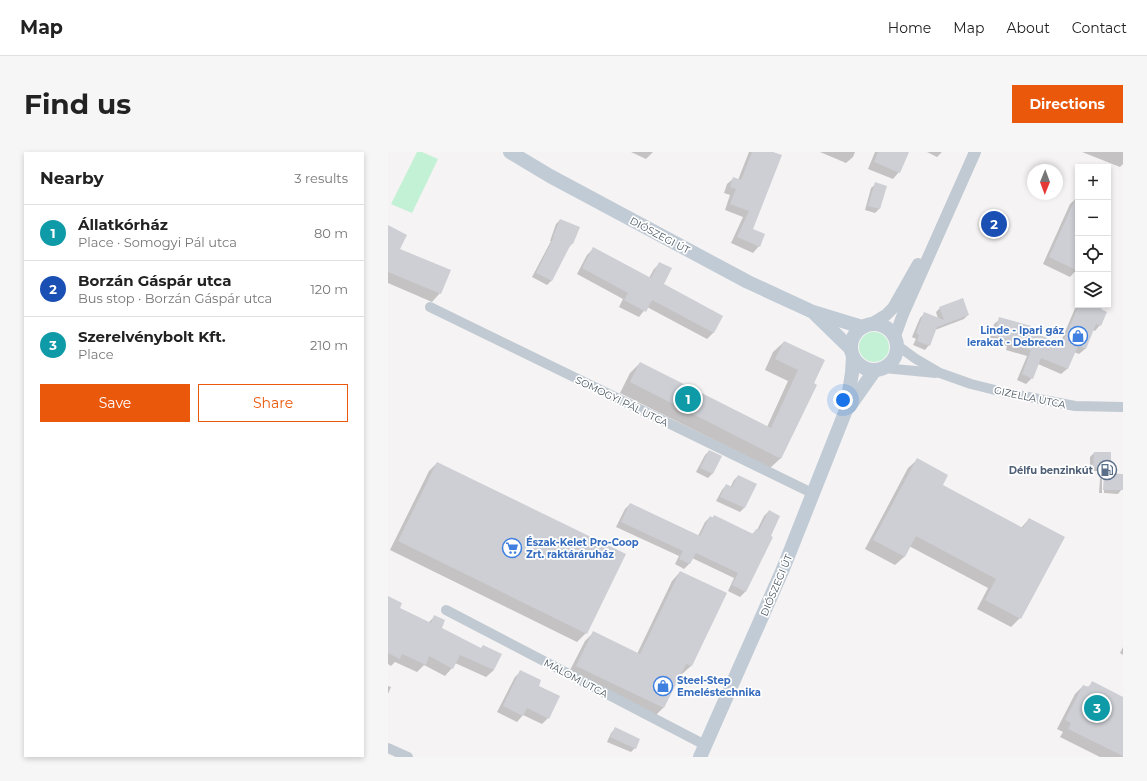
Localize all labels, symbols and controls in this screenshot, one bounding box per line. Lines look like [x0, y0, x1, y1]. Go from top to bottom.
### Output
text: Map [20, 16, 63, 39]
text: Home [888, 19, 931, 37]
text: Map [953, 19, 984, 37]
text: About [1006, 19, 1050, 37]
text: Contact [1072, 19, 1127, 37]
button: Directions [1012, 85, 1123, 123]
text: Find us [24, 87, 131, 121]
north arrow [1027, 164, 1063, 200]
map controls [1075, 164, 1111, 308]
button: + [1075, 164, 1111, 200]
text: Nearby [40, 168, 104, 188]
text: 3 results [294, 170, 348, 186]
button: − [1075, 200, 1111, 236]
pin: 2 [981, 209, 1007, 239]
street label: DIÓSZEGI ÚT [628, 214, 692, 257]
text: Állatkórház [78, 215, 168, 234]
text: 1 [50, 225, 56, 241]
text: 80 m [314, 225, 348, 241]
text: Place · Somogyi Pál utca [78, 234, 237, 250]
button: locate [1075, 236, 1111, 272]
text: Borzán Gáspár utca [78, 271, 231, 290]
button: layers [1075, 272, 1111, 308]
text: 2 [49, 281, 57, 297]
text: 120 m [310, 281, 348, 297]
text: Bus stop · Borzán Gáspár utca [78, 290, 272, 306]
place label: Linde - Ipari gáz lerakat - Debrecen [967, 324, 1065, 349]
shop icon: Linde - Ipari gáz lerakat - Debrecen [1067, 325, 1089, 347]
text: Szerelvénybolt Kft. [78, 327, 226, 346]
text: 3 [49, 337, 57, 353]
text: 210 m [310, 337, 348, 353]
text: Place [78, 346, 114, 362]
street label: SOMOGYI PÁL UTCA [573, 373, 671, 430]
button: Save [40, 384, 190, 422]
button: Share [198, 384, 348, 422]
pin: 1 [675, 384, 701, 414]
street label: GIZELLA UTCA [993, 384, 1068, 412]
your location [833, 390, 853, 410]
fuel station icon: Délfu benzinkút [1096, 459, 1118, 481]
place label: Délfu benzinkút [1009, 464, 1094, 477]
place label: Észak-Kelet Pro-Coop Zrt. raktáráruház [526, 536, 639, 561]
supermarket icon: Észak-Kelet Pro-Coop Zrt. raktáráruház [501, 537, 523, 559]
street label: DIÓSZEGI ÚT [758, 552, 795, 618]
street label: MALOM UTCA [542, 656, 611, 701]
place label: Steel-Step Emeléstechnika [677, 674, 761, 699]
shop icon: Steel-Step Emeléstechnika [652, 675, 674, 697]
pin: 3 [1084, 693, 1110, 723]

